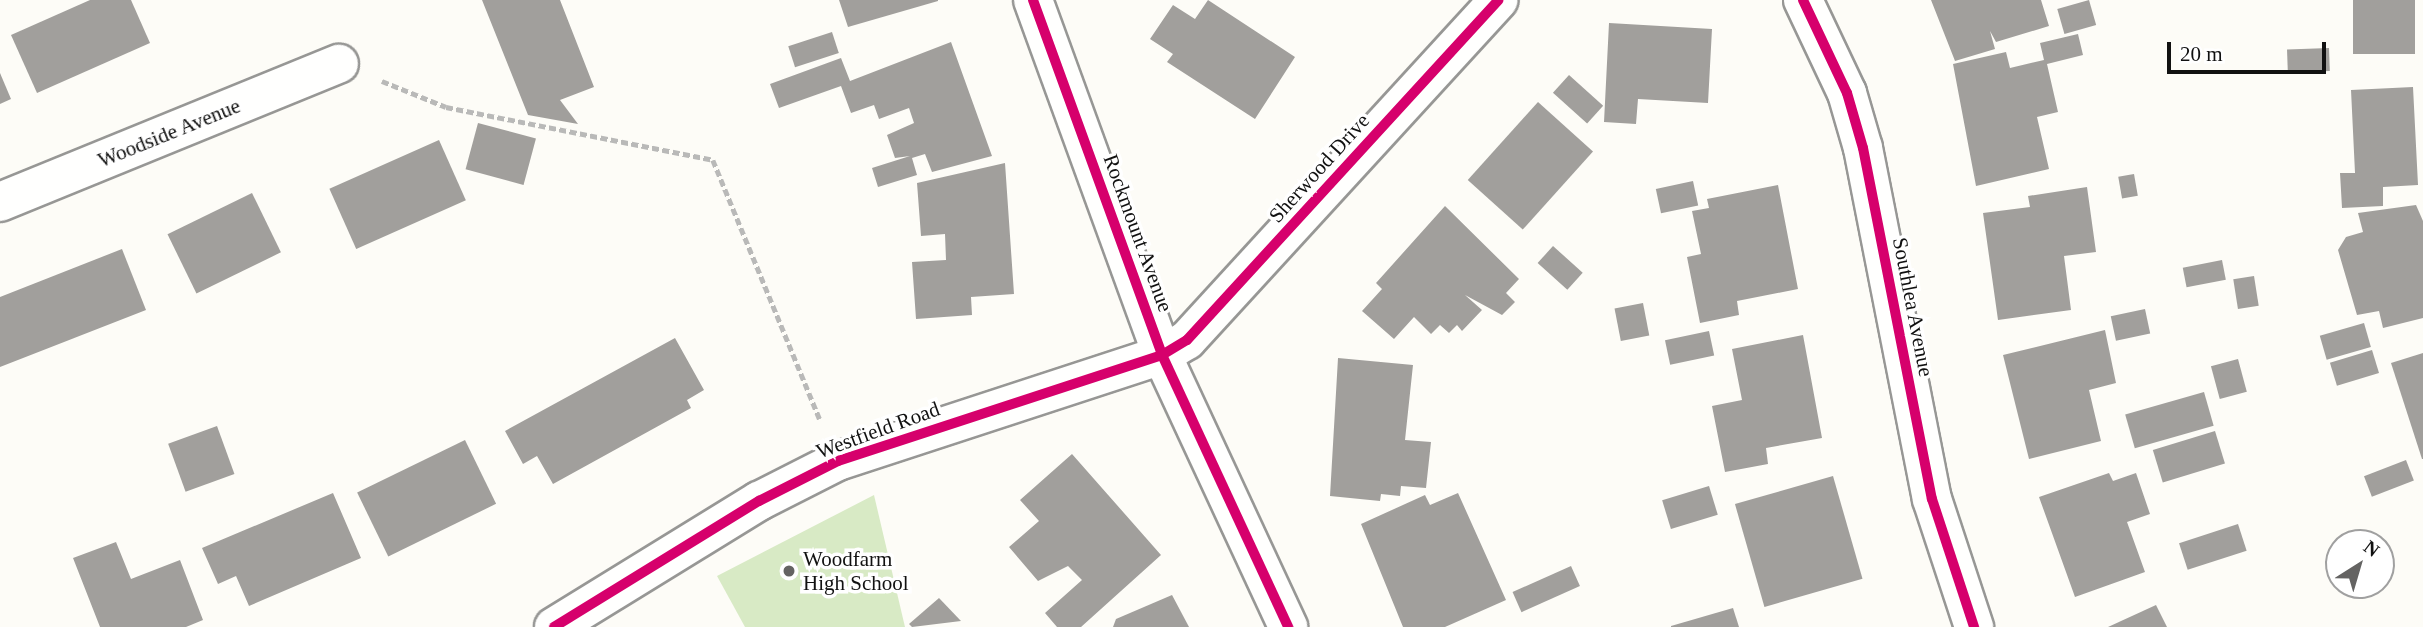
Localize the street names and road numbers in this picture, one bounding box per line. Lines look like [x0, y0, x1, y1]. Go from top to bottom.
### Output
street label: Woodside Avenue [94, 93, 244, 173]
street label: Sherwood Drive [1263, 108, 1375, 228]
street label: Rockmount Avenue [1098, 150, 1178, 316]
street label: Southlea Avenue [1887, 235, 1939, 379]
street label: Westfield Road [813, 396, 943, 464]

